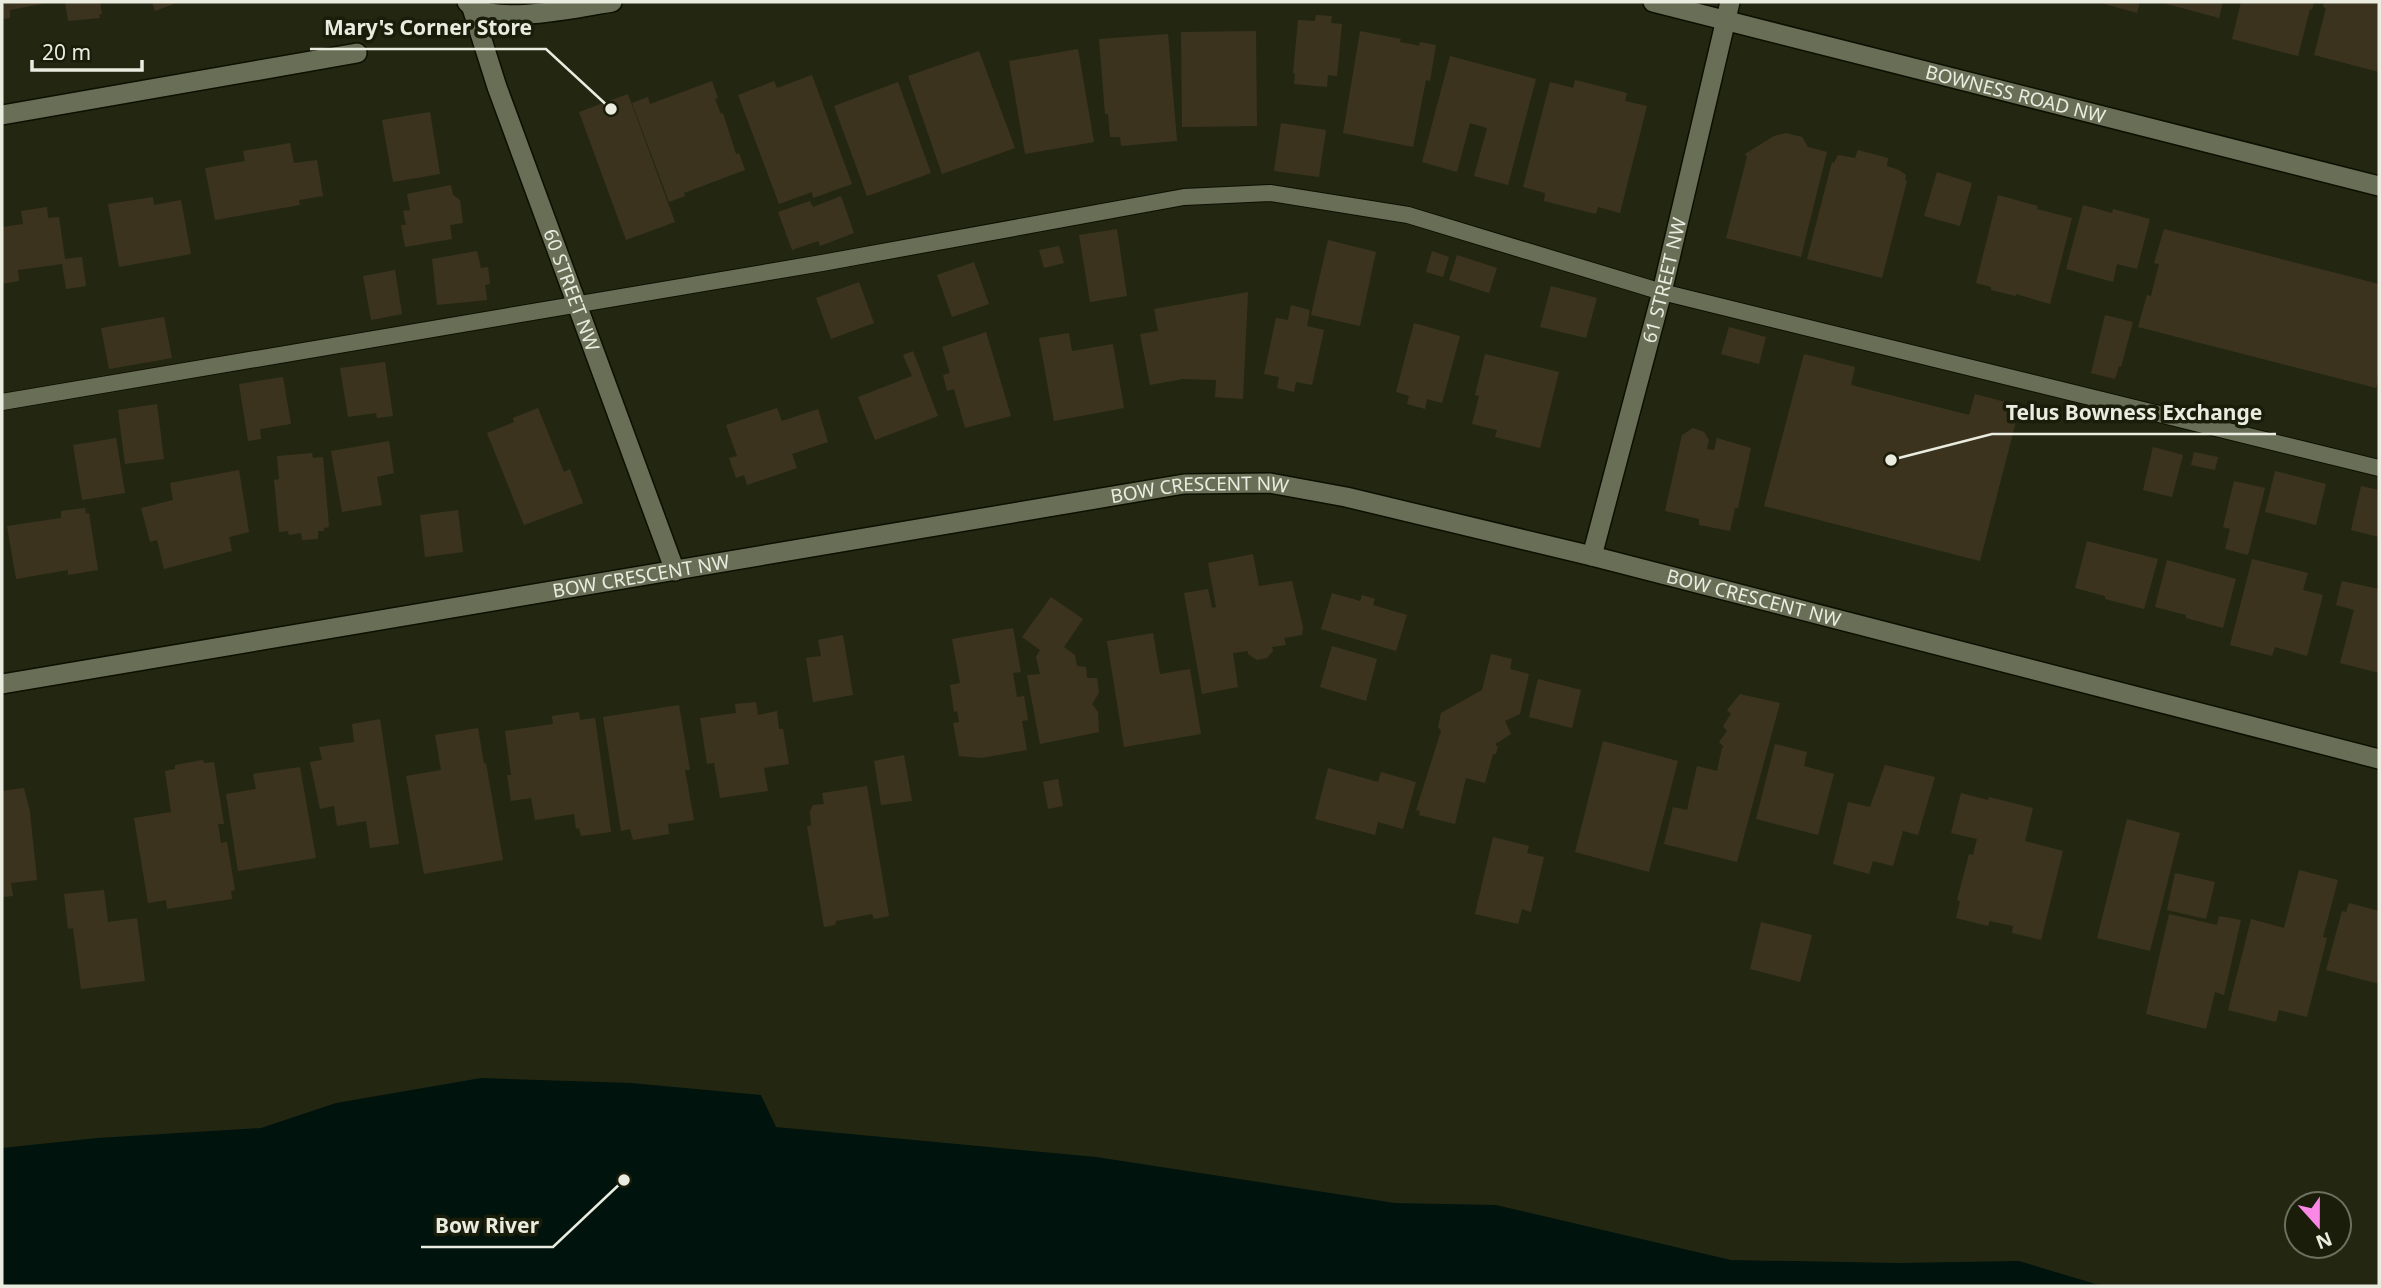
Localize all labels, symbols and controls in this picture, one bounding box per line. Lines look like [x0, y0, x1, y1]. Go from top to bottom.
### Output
callout: Mary's Corner Store [310, 7, 546, 49]
text: Mary's Corner Store [324, 13, 532, 41]
scale bar [32, 28, 142, 72]
text: 20 m [42, 38, 91, 66]
street label: BOWNESS ROAD NW [1923, 59, 2109, 129]
street label: 61 STREET NW [1636, 215, 1692, 346]
street label: 60 STREET NW [537, 225, 606, 355]
callout: Telus Bowness Exchange [1992, 392, 2276, 434]
text: Telus Bowness Exchange [2006, 398, 2262, 426]
street label: BOW CRESCENT NW [1108, 470, 1291, 509]
street label: BOW CRESCENT NW [550, 548, 732, 604]
street label: BOW CRESCENT NW [1664, 563, 1844, 633]
north arrow [2283, 1190, 2353, 1260]
callout: Bow River [421, 1205, 553, 1247]
text: Bow River [435, 1211, 540, 1239]
text: N [2312, 1226, 2336, 1256]

